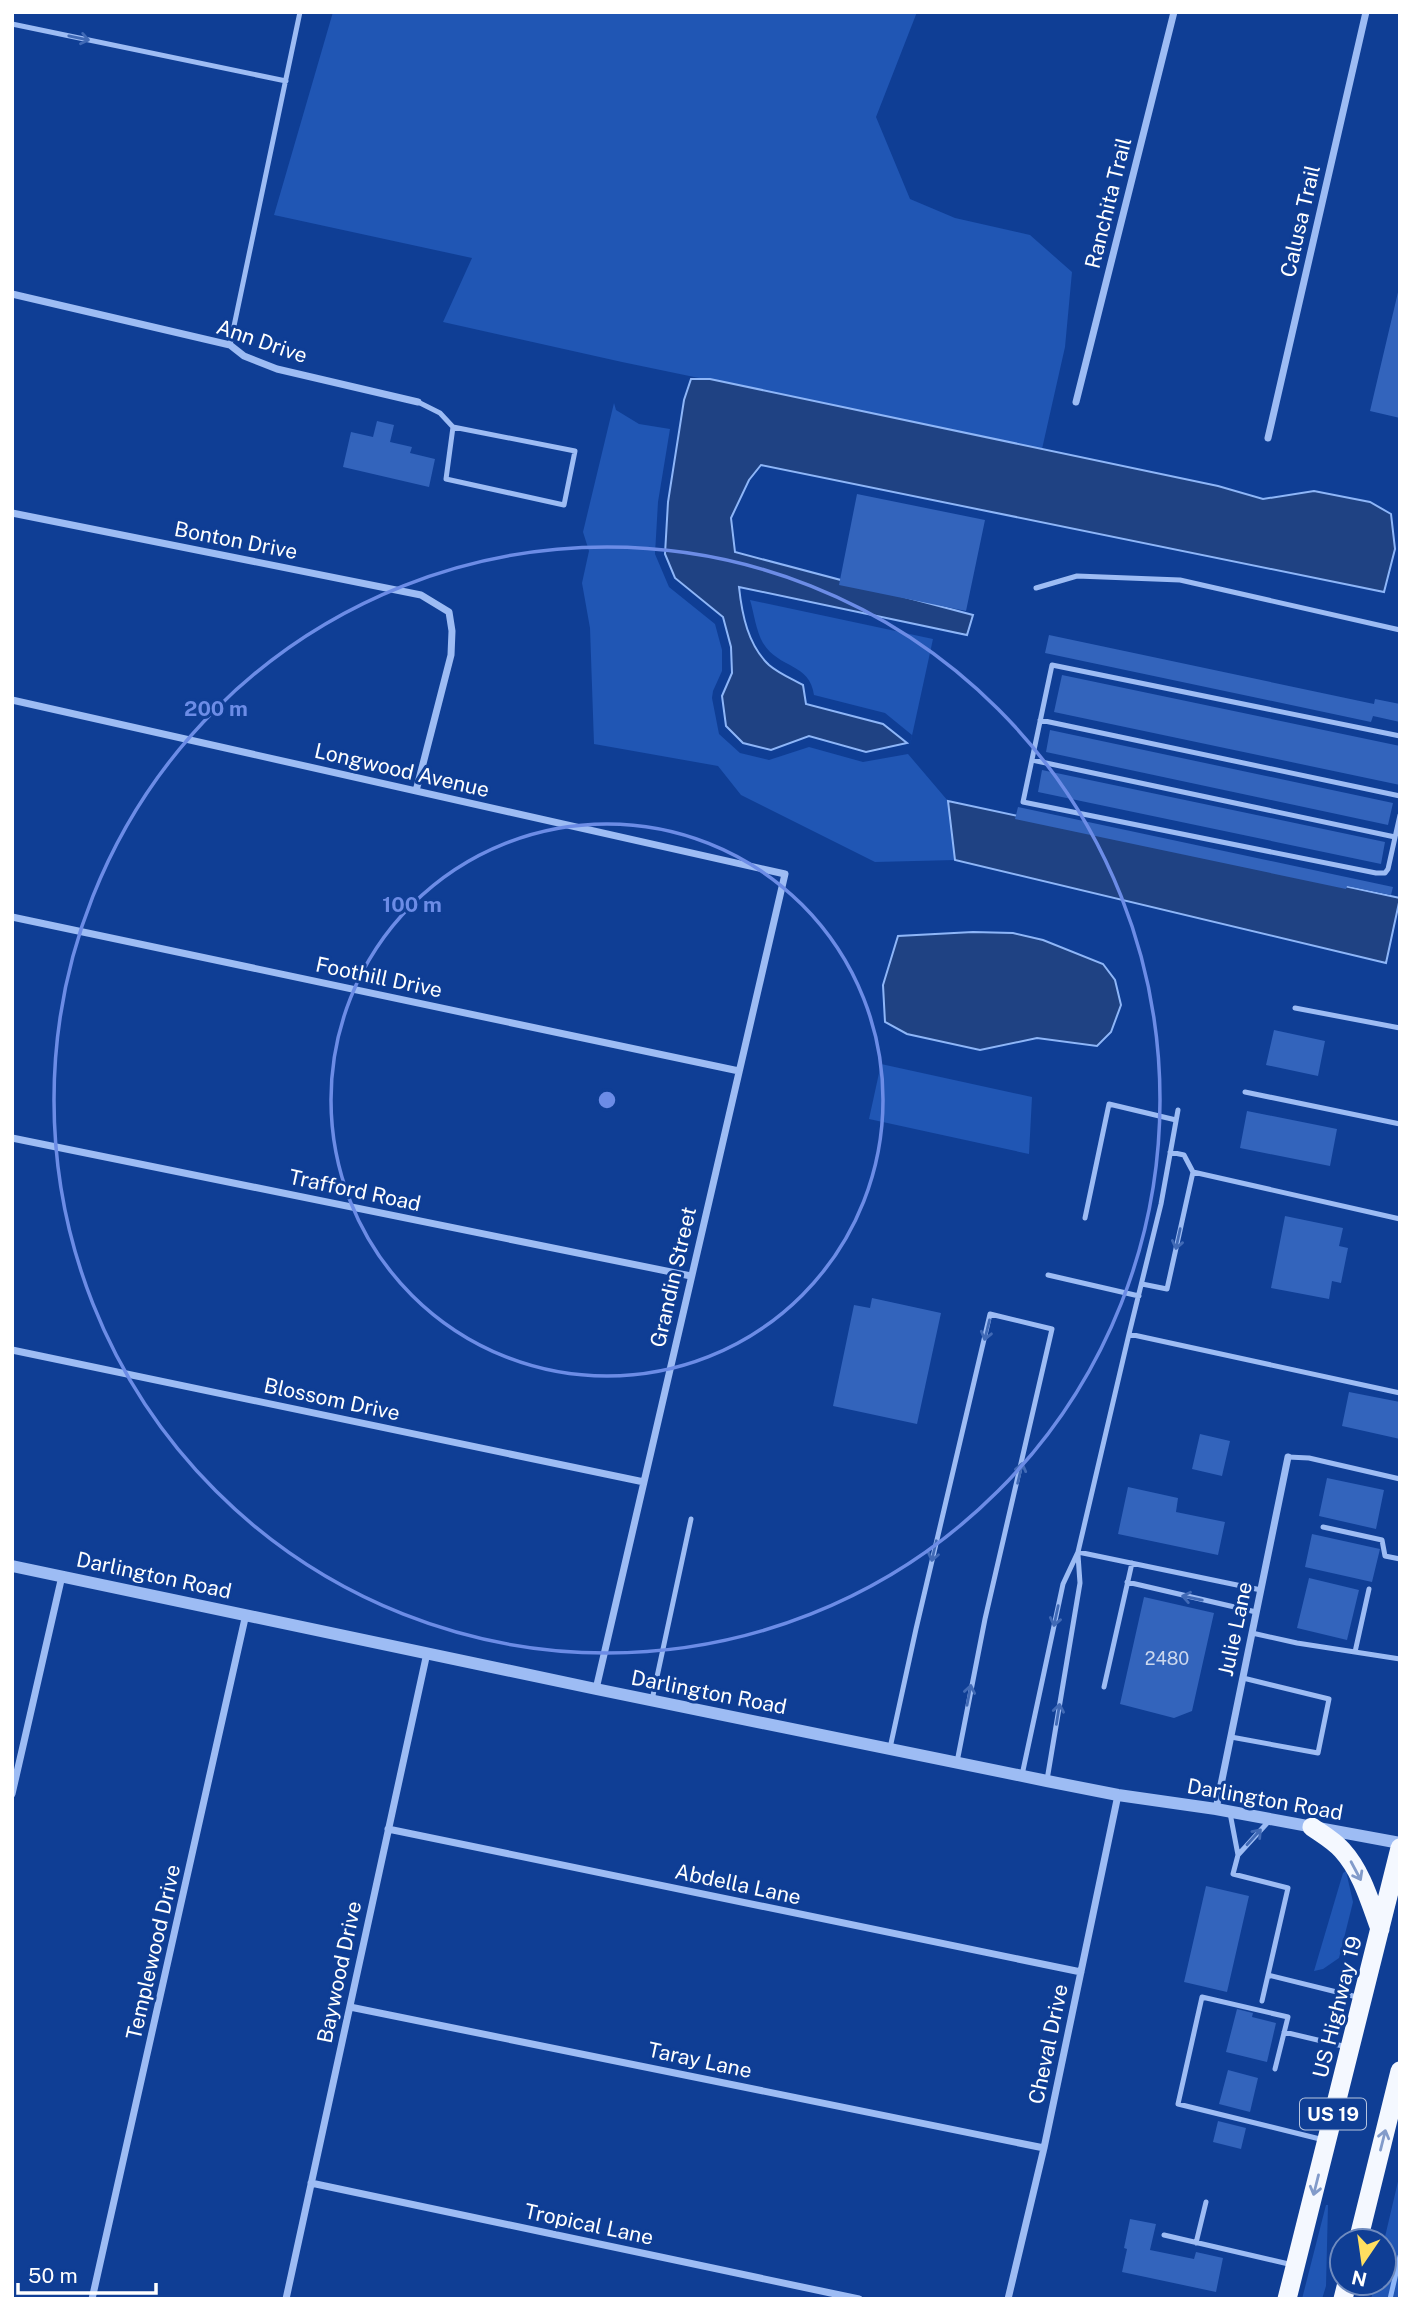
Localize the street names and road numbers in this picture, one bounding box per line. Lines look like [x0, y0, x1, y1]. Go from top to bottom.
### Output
street label: Ranchita Trail [1080, 135, 1136, 271]
street label: Calusa Trail [1275, 162, 1325, 280]
street label: Ann Drive [213, 314, 311, 368]
street label: Bonton Drive [172, 516, 300, 564]
street label: Longwood Avenue [312, 738, 492, 802]
street label: Foothill Drive [313, 951, 445, 1003]
street label: Trafford Road [287, 1164, 423, 1216]
street label: Grandin Street [645, 1204, 701, 1350]
street label: Blossom Drive [262, 1372, 402, 1426]
street label: Darlington Road [74, 1546, 234, 1604]
street label: Julie Lane [1213, 1579, 1257, 1679]
street label: Darlington Road [629, 1665, 789, 1719]
street label: Darlington Road [1185, 1773, 1345, 1825]
street label: Abdella Lane [673, 1858, 803, 1910]
street label: Templewood Drive [121, 1862, 185, 2042]
street label: Baywood Drive [312, 1899, 366, 2045]
street label: US Highway 19 [1307, 1933, 1367, 2081]
street label: Cheval Drive [1023, 1982, 1073, 2106]
street label: Taray Lane [646, 2037, 754, 2083]
road number: US 19 [1300, 2098, 1366, 2130]
street label: Tropical Lane [522, 2198, 656, 2250]

